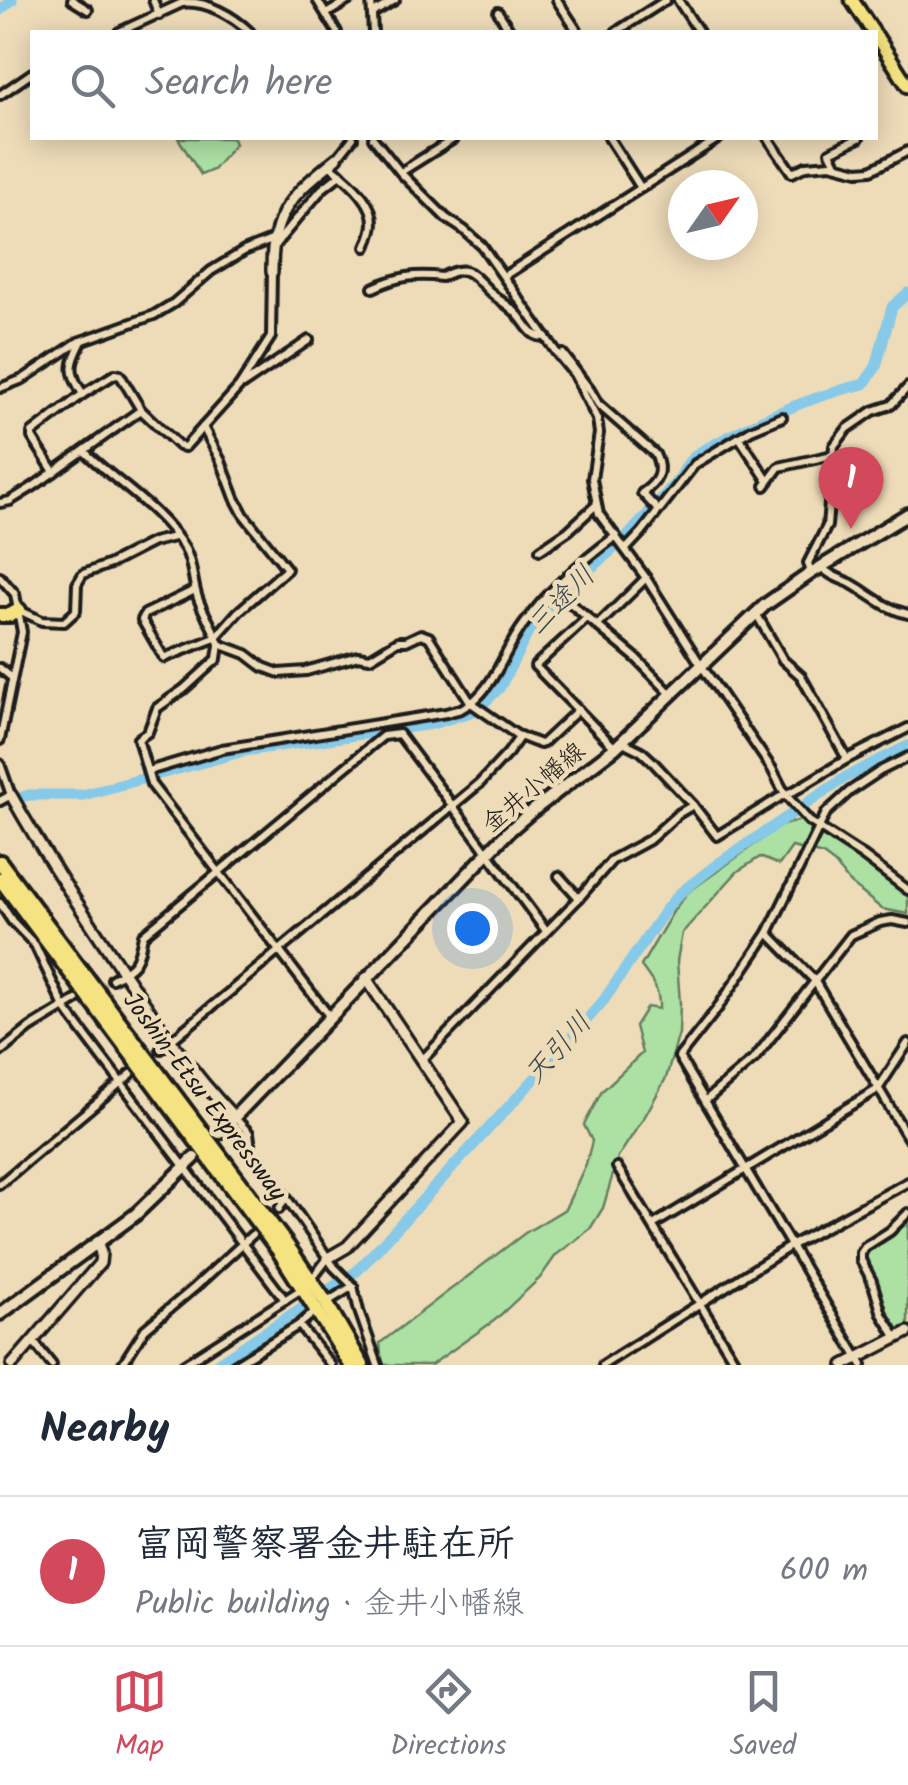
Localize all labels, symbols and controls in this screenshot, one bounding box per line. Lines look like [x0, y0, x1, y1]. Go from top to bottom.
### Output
search box [30, 30, 878, 140]
text: Search here [145, 55, 332, 115]
icon: search [65, 58, 120, 113]
north arrow [668, 170, 758, 260]
pin: 1 [818, 446, 884, 529]
water label: 三途川 [517, 555, 607, 647]
street label: 金井小幡線 [473, 732, 595, 844]
your location [447, 903, 498, 954]
street label: Joshin-Etsu Expressway [112, 984, 296, 1210]
water label: 天引川 [514, 1003, 604, 1095]
text: Nearby [40, 1397, 169, 1464]
text: 富岡警察署金井駐在所 [135, 1516, 515, 1576]
text: 1 [68, 1546, 77, 1597]
text: 600 m [780, 1546, 868, 1597]
text: Public building · 金井小幡線 [135, 1579, 524, 1630]
tab: Map [112, 1664, 167, 1769]
tab: Directions [390, 1664, 506, 1769]
tab: Saved [730, 1664, 796, 1769]

